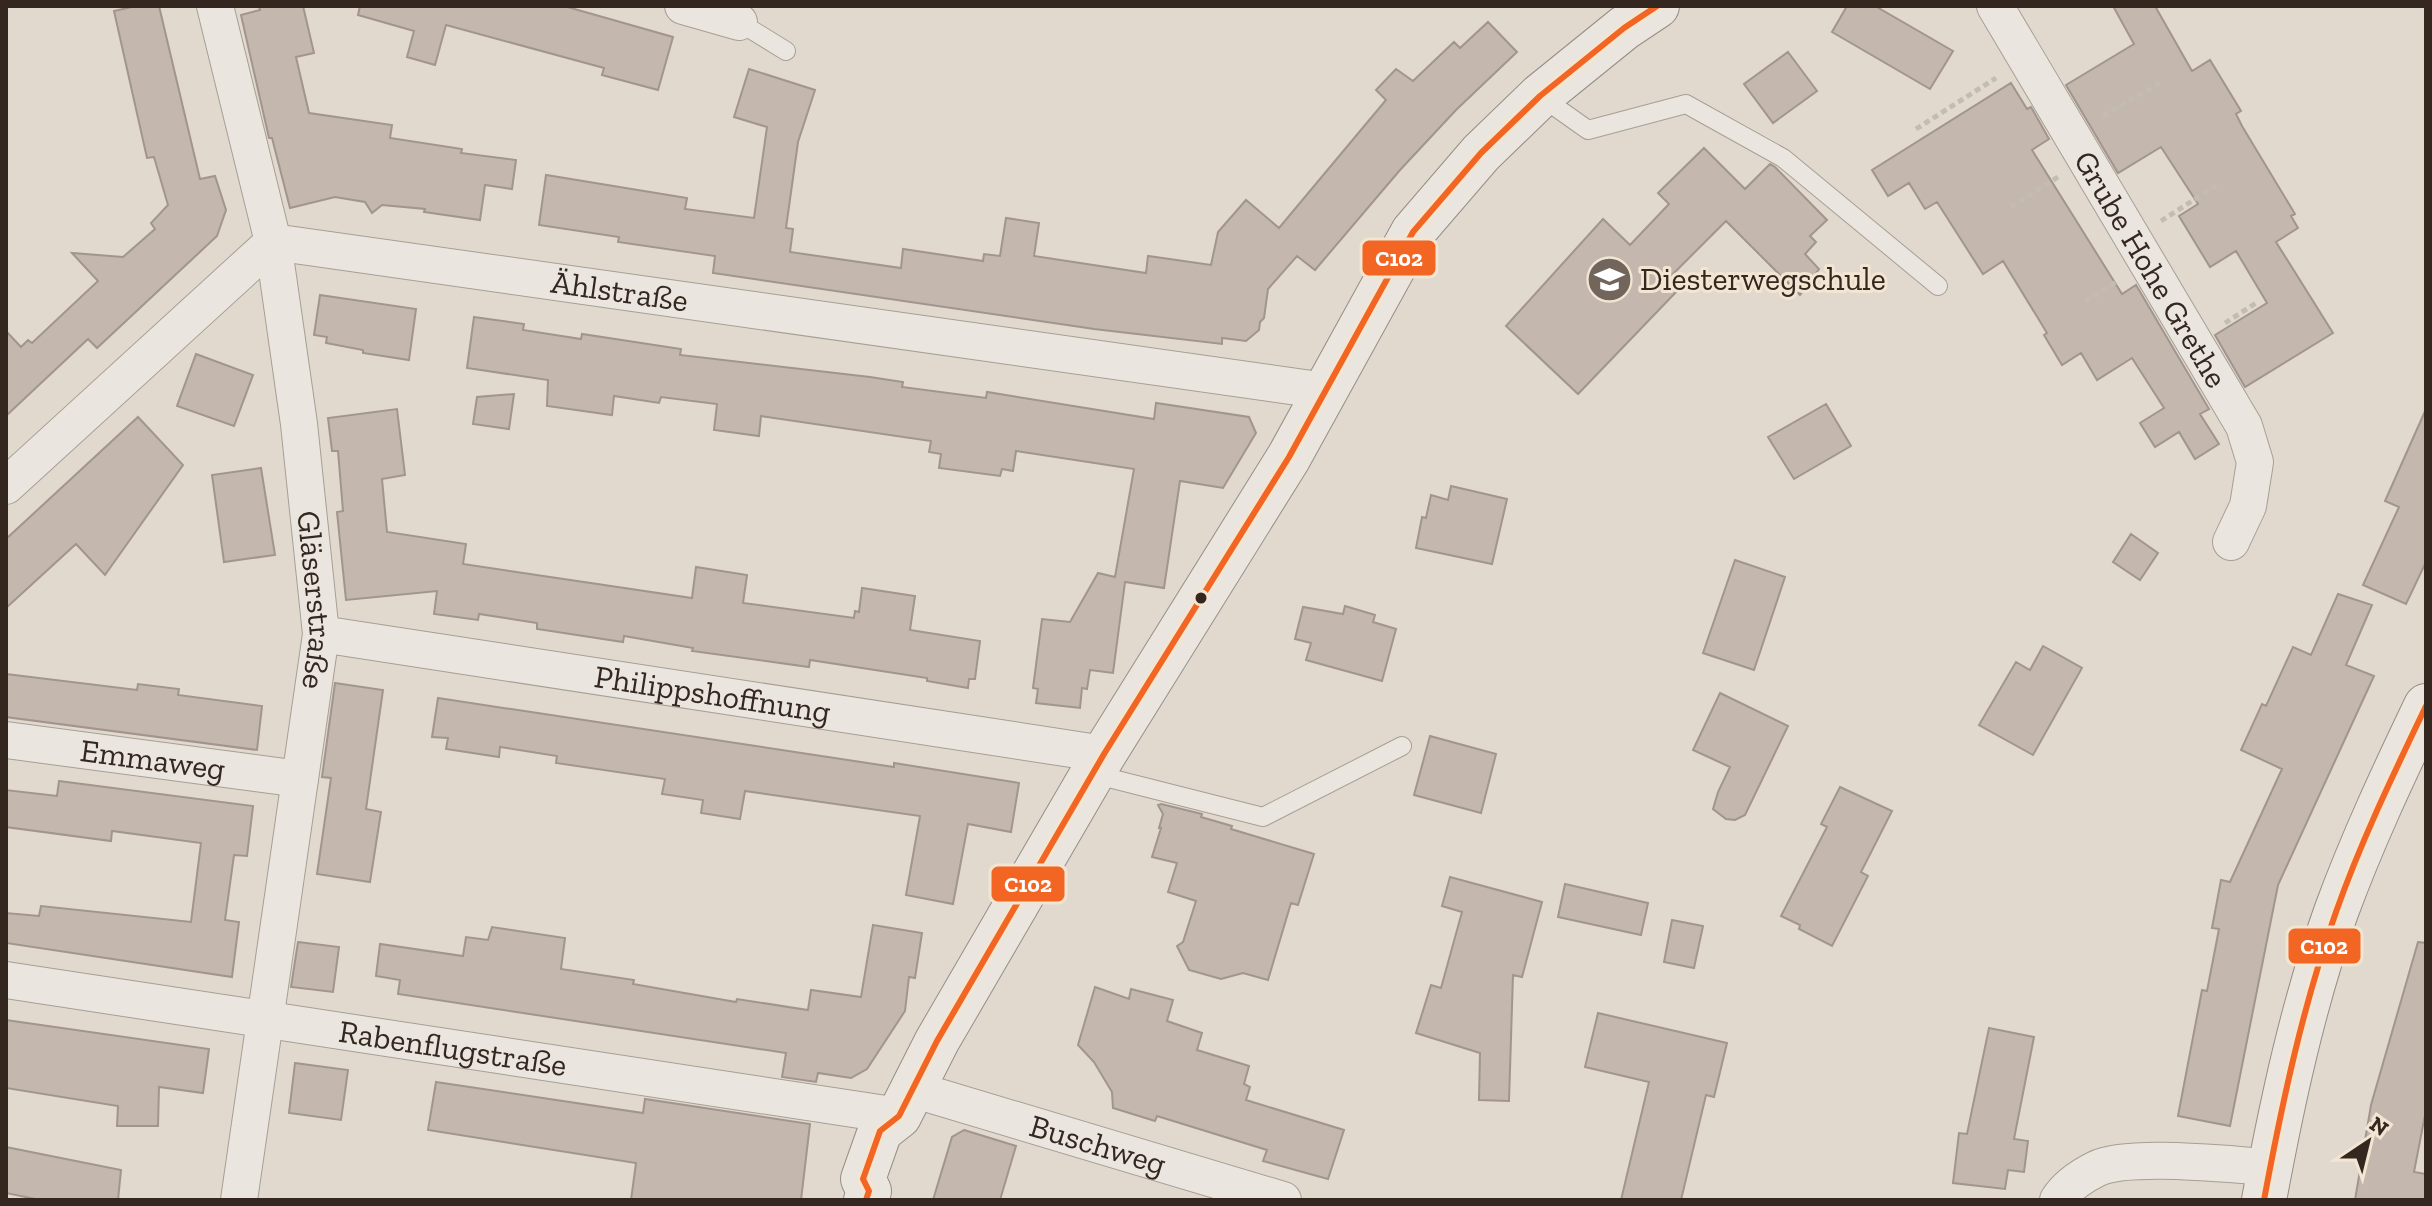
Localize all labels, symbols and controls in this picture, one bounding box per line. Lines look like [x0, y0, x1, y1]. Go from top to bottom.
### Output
street label: Grube Hohe Grethe [2066, 144, 2236, 394]
line badge: C102 [1361, 239, 1437, 277]
text: C102 [1375, 245, 1423, 272]
school or university icon: Diesterwegschule [1585, 255, 1633, 303]
place label: Diesterwegschule [1640, 260, 1886, 298]
street label: Ählstraße [549, 263, 690, 320]
street label: Gläserstraße [289, 509, 340, 692]
unlabelled marker [1193, 590, 1209, 606]
street label: Philippshoffnung [592, 657, 833, 731]
street label: Emmaweg [78, 731, 227, 788]
line badge: C102 [990, 865, 1066, 903]
text: C102 [1004, 871, 1052, 898]
line badge: C102 [2287, 927, 2362, 965]
text: C102 [2300, 933, 2348, 960]
street label: Rabenflugstraße [336, 1012, 569, 1084]
north arrow [2328, 1102, 2408, 1182]
street label: Buschweg [1025, 1106, 1170, 1183]
text: N [2365, 1110, 2394, 1142]

